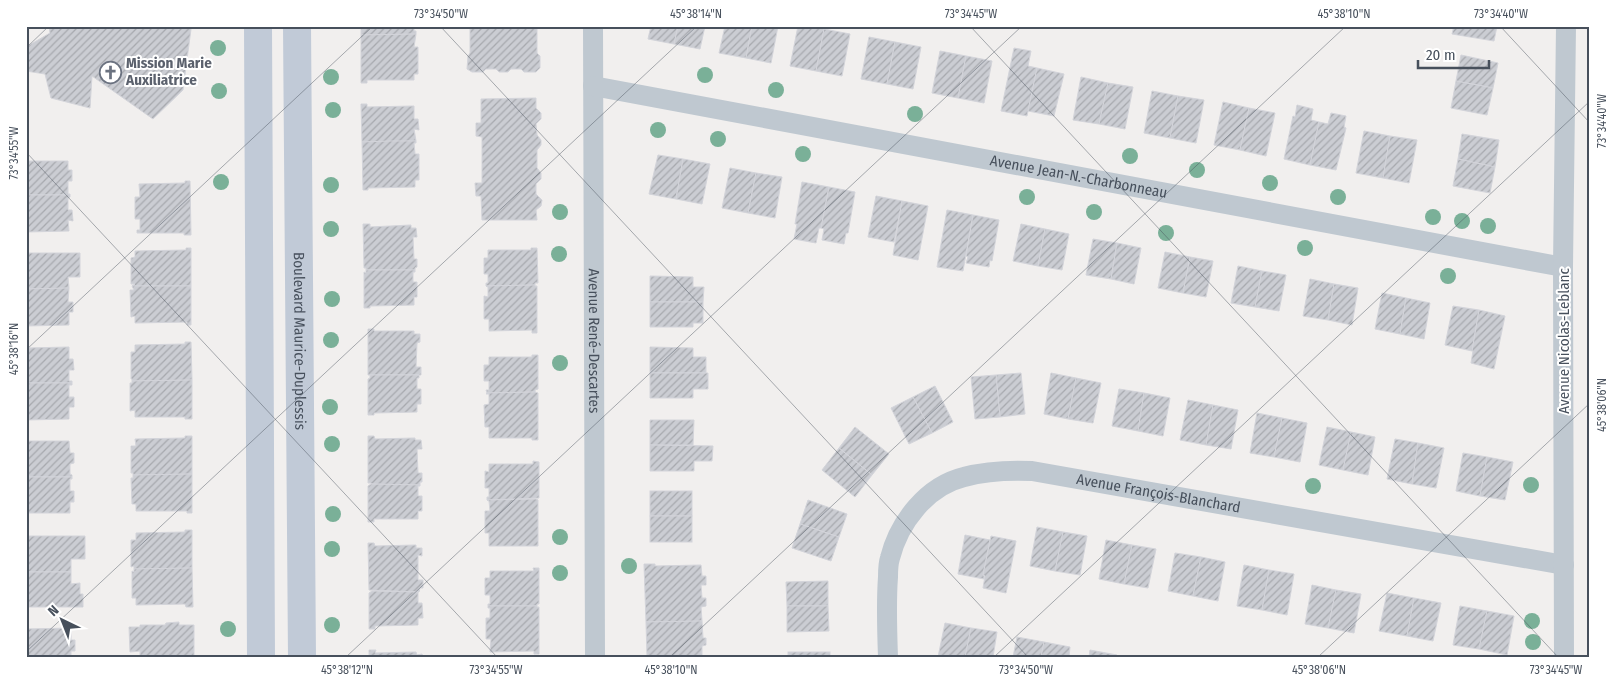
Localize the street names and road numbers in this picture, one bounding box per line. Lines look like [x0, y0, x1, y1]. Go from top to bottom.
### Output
street label: Avenue Jean-N.-Charbonneau [988, 151, 1169, 202]
street label: Boulevard Maurice-Duplessis [290, 252, 309, 430]
street label: Avenue Nicolas-Leblanc [1555, 268, 1573, 414]
street label: Avenue René-Descartes [585, 269, 603, 413]
street label: Avenue François-Blanchard [1075, 470, 1242, 517]

